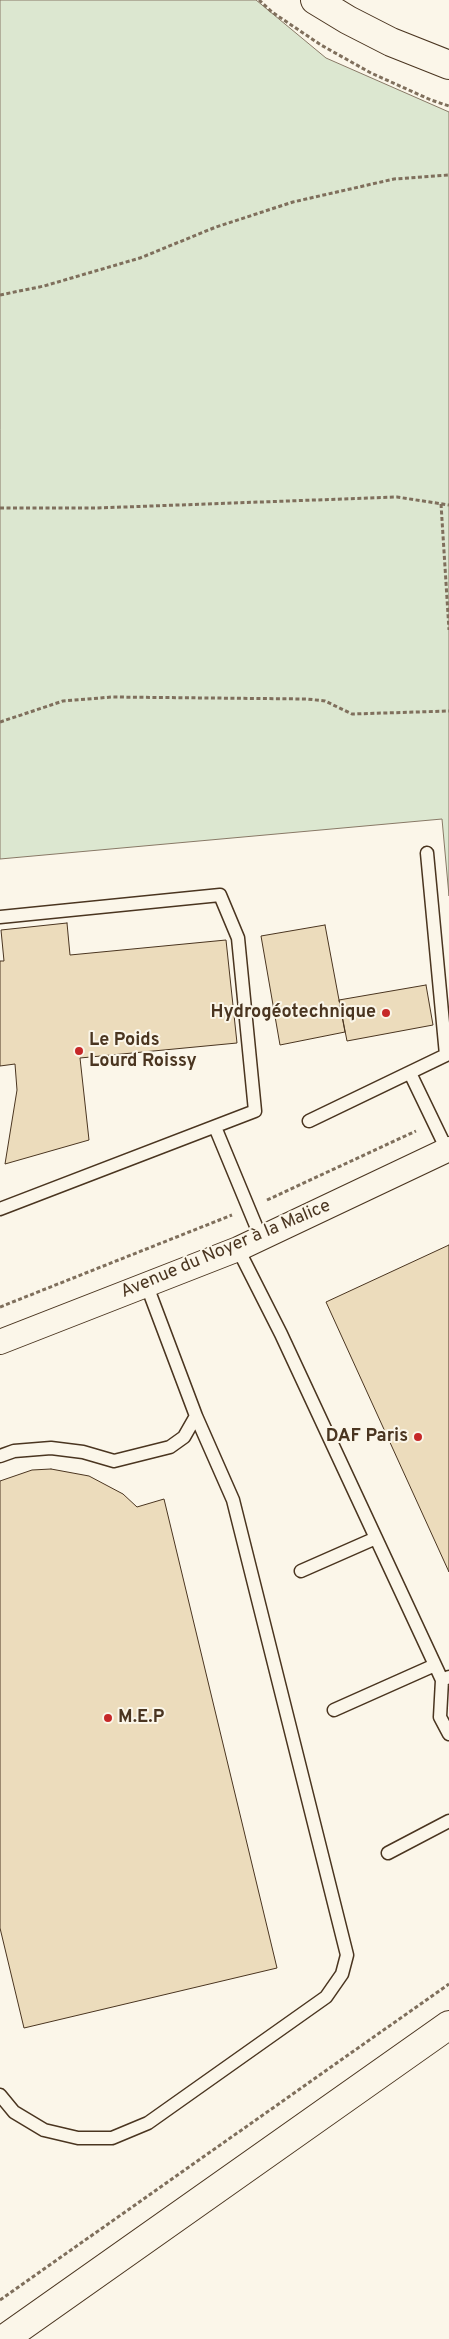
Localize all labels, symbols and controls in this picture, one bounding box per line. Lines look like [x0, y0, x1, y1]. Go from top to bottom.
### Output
place label: Hydrogéotechnique [211, 1002, 376, 1024]
marker: Hydrogéotechnique [380, 1007, 392, 1019]
place label: Le Poids Lourd Roissy [89, 1030, 197, 1072]
marker: Le Poids Lourd Roissy [73, 1045, 85, 1057]
street label: Avenue du Noyer à la Malice [118, 1196, 334, 1304]
place label: DAF Paris [326, 1426, 408, 1448]
marker: DAF Paris [412, 1431, 424, 1443]
place label: M.E.P [118, 1707, 164, 1729]
marker: M.E.P [102, 1712, 114, 1724]

